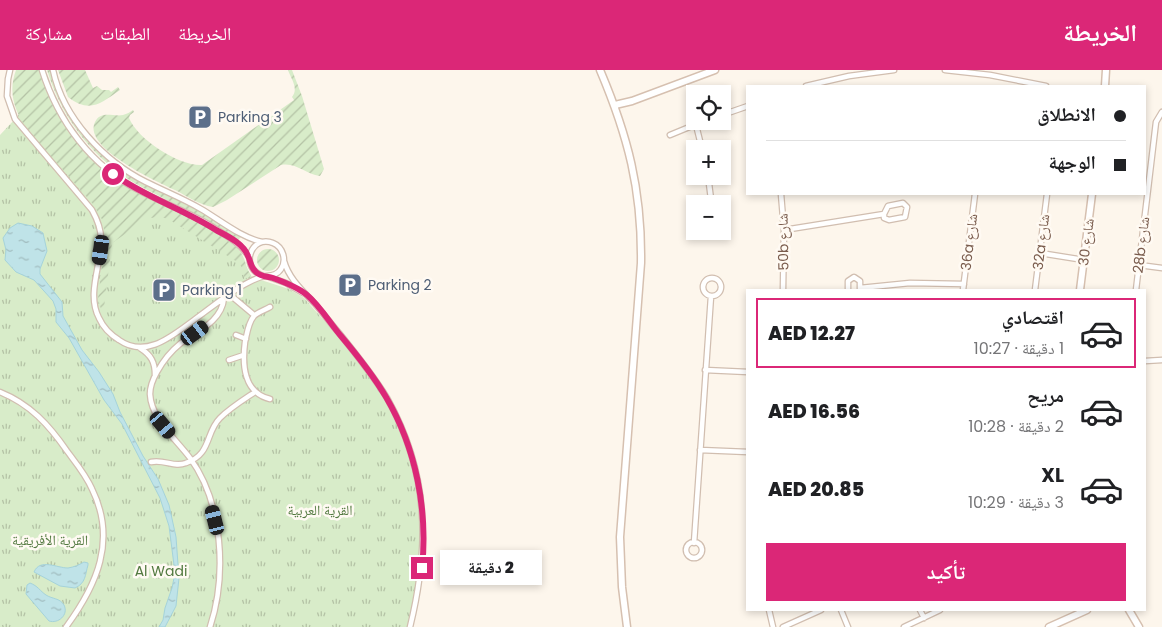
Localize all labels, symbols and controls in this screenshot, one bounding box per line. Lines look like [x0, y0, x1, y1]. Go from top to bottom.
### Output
text: الخريطة [1063, 16, 1137, 49]
text: مشاركة [25, 21, 72, 46]
text: الطبقات [100, 21, 150, 46]
text: الخريطة [178, 21, 231, 46]
map controls [686, 85, 731, 240]
button: locate [686, 85, 731, 130]
text: الانطلاق [1037, 101, 1096, 128]
parking icon: Parking 3 [187, 104, 213, 130]
place label: Parking 3 [218, 107, 282, 127]
button: + [686, 140, 731, 185]
text: الوجهة [1048, 149, 1096, 176]
route start [102, 163, 124, 185]
button: − [686, 195, 731, 240]
street label: 50b شارع [773, 213, 793, 271]
street label: 36a شارع [956, 213, 982, 271]
street label: 32a شارع [1028, 213, 1054, 271]
street label: 28b شارع [1128, 216, 1154, 274]
street label: شارع 30 [1073, 217, 1099, 267]
car [91, 234, 110, 266]
parking icon: Parking 2 [337, 272, 363, 298]
place label: Parking 2 [368, 275, 432, 295]
parking icon: Parking 1 [151, 277, 177, 303]
place label: Parking 1 [182, 280, 242, 300]
text: اقتصادي [1002, 304, 1064, 331]
icon: car [1079, 311, 1124, 356]
car [178, 318, 211, 348]
text: AED 12.27 [768, 320, 855, 347]
text: 1 دقيقة · 10:27 [974, 337, 1064, 360]
text: مريح [1027, 382, 1064, 409]
icon: car [1079, 389, 1124, 434]
text: AED 16.56 [768, 398, 860, 425]
car [147, 409, 178, 441]
text: 2 دقيقة · 10:28 [968, 415, 1064, 438]
text: XL [1041, 462, 1064, 489]
icon: car [1079, 467, 1124, 512]
text: AED 20.85 [768, 476, 864, 503]
text: 3 دقيقة · 10:29 [968, 491, 1064, 514]
park label: القرية العربية [287, 500, 353, 520]
car [204, 504, 225, 536]
park label: القرية الأفريقية [12, 530, 88, 550]
button: تأكيد [766, 543, 1126, 601]
callout: 2 دقيقة [440, 550, 542, 586]
text: 2 دقيقة [468, 556, 514, 579]
route end [411, 557, 433, 579]
park label: Al Wadi [135, 561, 187, 581]

